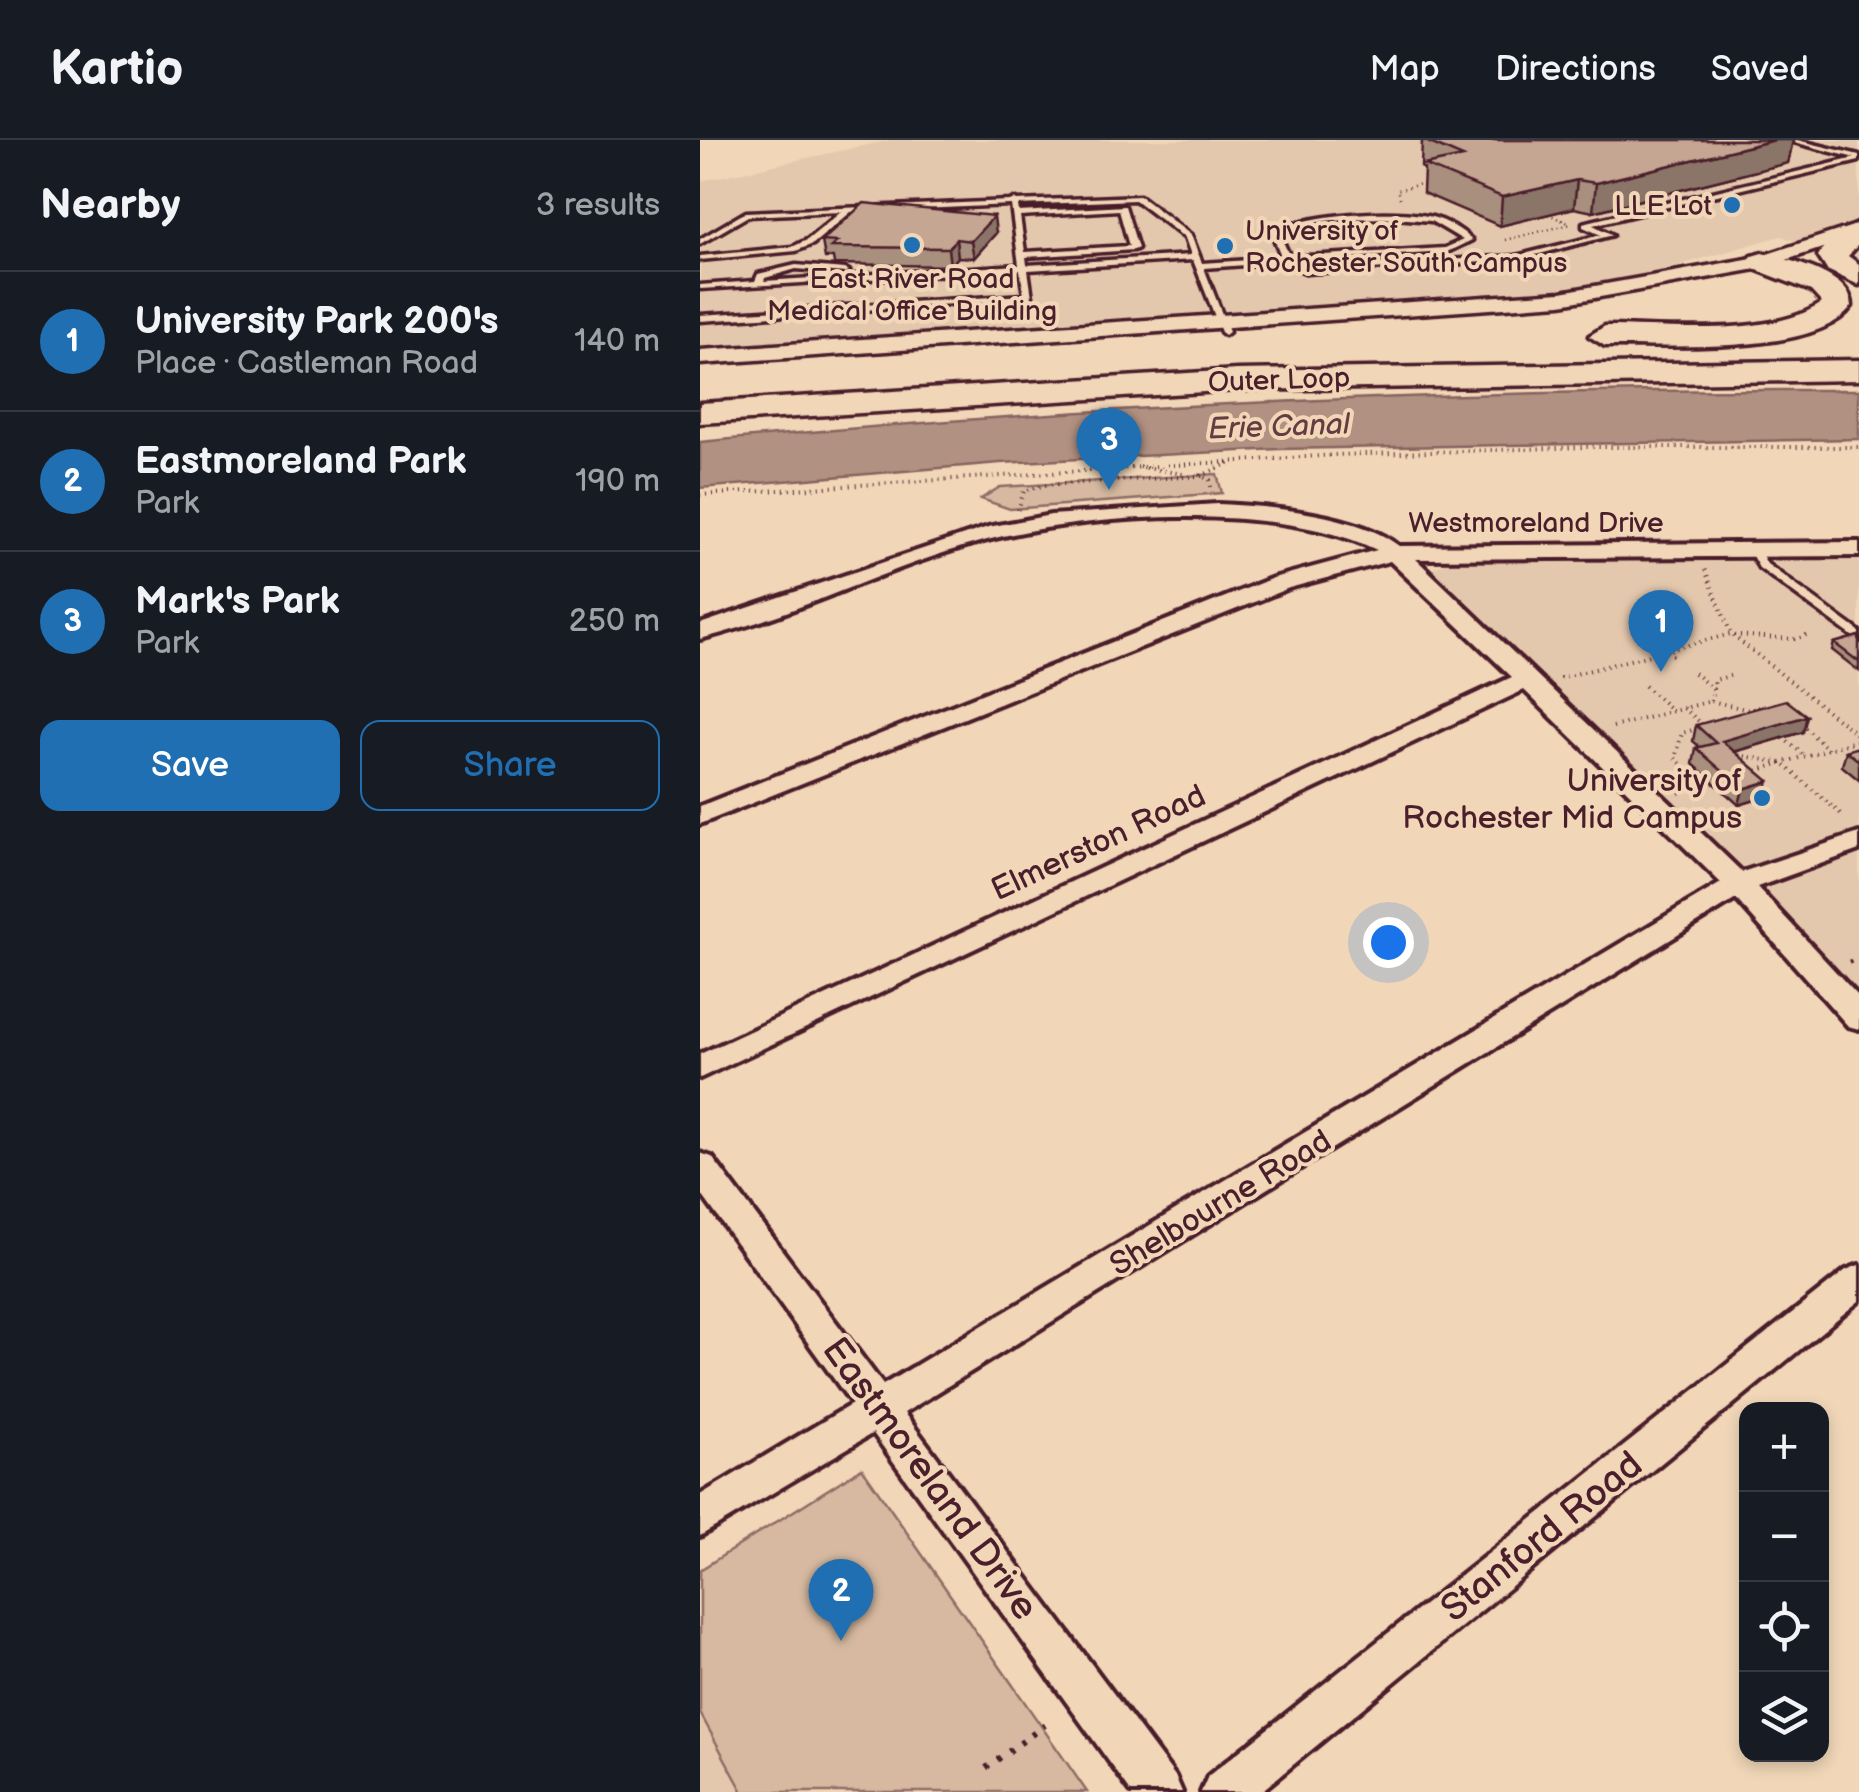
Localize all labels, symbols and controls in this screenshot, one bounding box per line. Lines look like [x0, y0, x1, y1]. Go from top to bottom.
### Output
text: Kartio [50, 41, 183, 98]
text: Map [1370, 48, 1440, 91]
text: Directions [1495, 48, 1656, 91]
text: Saved [1711, 48, 1809, 91]
text: Nearby [40, 180, 180, 231]
text: 3 results [536, 186, 660, 225]
place label: LLE Lot [1614, 190, 1712, 223]
marker: LLE Lot [1721, 194, 1743, 216]
place label: University of Rochester South Campus [1245, 215, 1567, 280]
marker: East River Road Medical Office Building [901, 234, 923, 256]
marker: University of Rochester South Campus [1214, 235, 1236, 257]
place label: East River Road Medical Office Building [767, 263, 1057, 328]
text: University Park 200's [135, 299, 499, 344]
text: 1 [66, 322, 79, 361]
text: 140 m [574, 322, 660, 361]
text: Place · Castleman Road [135, 344, 478, 383]
street label: Outer Loop [1207, 362, 1351, 399]
water label: Erie Canal [1208, 406, 1352, 447]
pin: 3 [1076, 408, 1142, 490]
text: Eastmoreland Park [135, 439, 466, 484]
text: 2 [63, 462, 82, 501]
text: 190 m [575, 462, 660, 501]
text: Park [135, 484, 199, 523]
street label: Westmoreland Drive [1408, 507, 1664, 540]
text: Mark's Park [135, 579, 340, 624]
pin: 1 [1628, 590, 1694, 672]
text: 3 [63, 602, 82, 641]
text: 250 m [569, 602, 660, 641]
text: Park [135, 624, 199, 663]
button: Save [40, 720, 340, 811]
button: Share [360, 720, 660, 811]
place label: University of Rochester Mid Campus [1402, 762, 1742, 838]
street label: Elmerston Road [985, 777, 1212, 910]
marker: University of Rochester Mid Campus [1751, 787, 1773, 809]
your location [1363, 917, 1414, 968]
street label: Shelbourne Road [1103, 1122, 1339, 1285]
street label: Eastmoreland Drive [812, 1329, 1047, 1629]
map controls [1739, 1402, 1829, 1762]
button: + [1739, 1402, 1829, 1492]
street label: Stanford Road [1432, 1442, 1652, 1632]
button: − [1739, 1492, 1829, 1582]
pin: 2 [808, 1558, 874, 1641]
button: locate [1739, 1582, 1829, 1672]
button: layers [1739, 1672, 1829, 1762]

